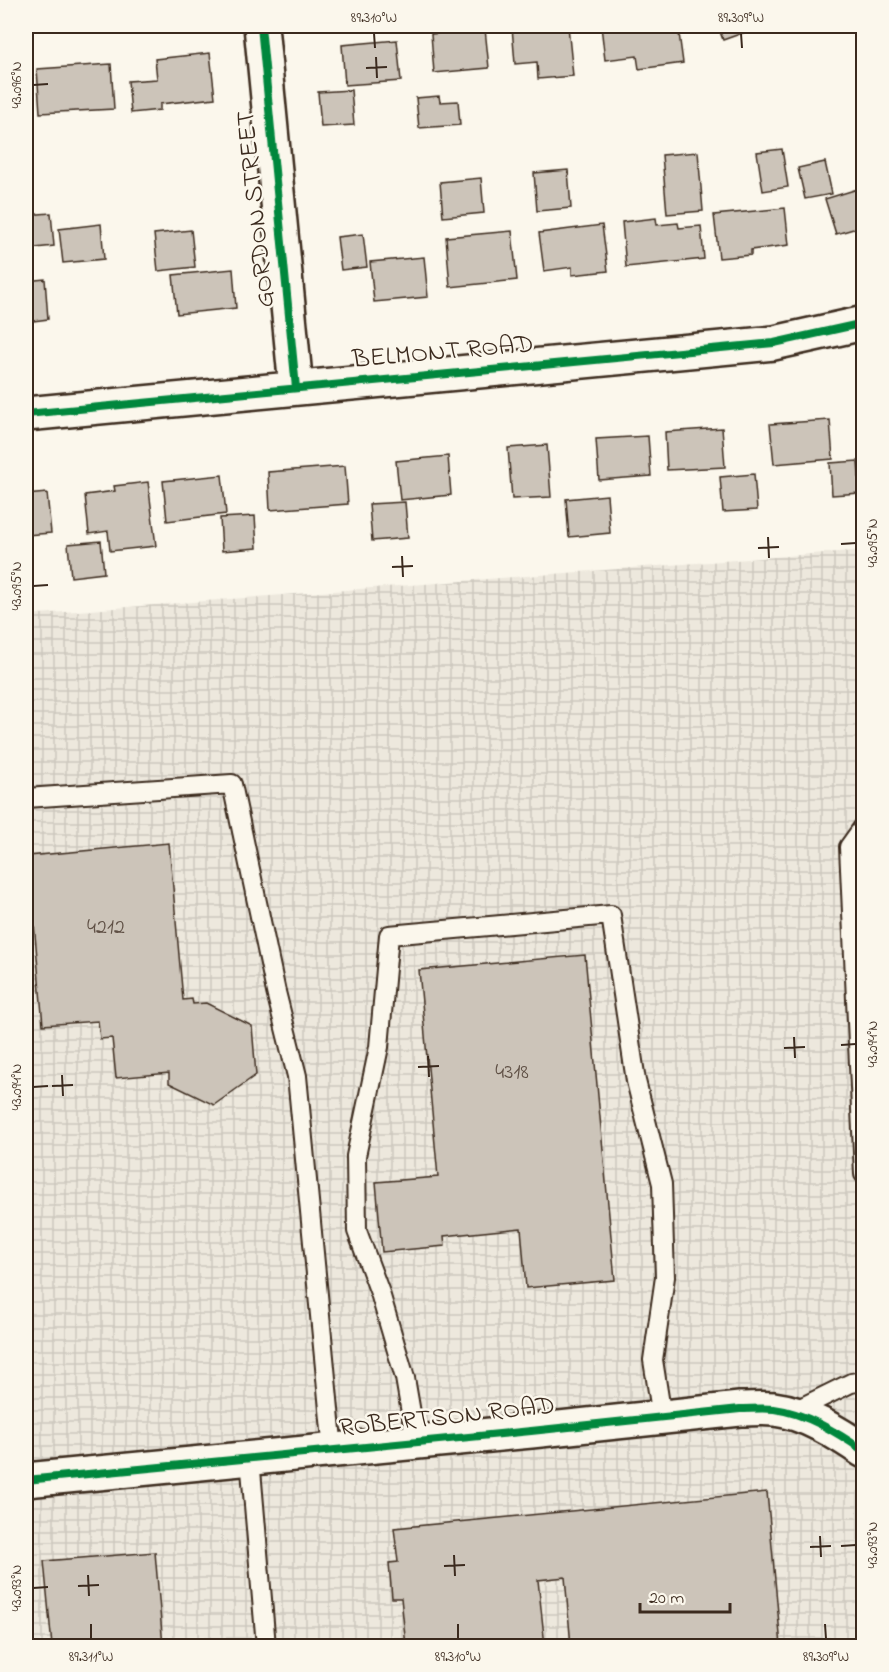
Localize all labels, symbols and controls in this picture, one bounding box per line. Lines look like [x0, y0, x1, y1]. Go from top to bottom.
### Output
text: 89.310°W [351, 7, 397, 29]
text: 89.309°W [718, 7, 764, 29]
text: 43.096°N [6, 61, 28, 109]
street label: GORDON STREET [228, 108, 286, 309]
street label: BELMONT ROAD [350, 326, 535, 380]
text: 43.095°N [862, 518, 884, 568]
text: 43.095°N [6, 561, 28, 611]
house number: 4212 [87, 912, 125, 944]
text: 43.094°N [862, 1021, 884, 1067]
house number: 4318 [495, 1057, 529, 1089]
text: 43.094°N [6, 1064, 28, 1110]
street label: ROBERTSON ROAD [337, 1388, 557, 1448]
text: 43.093°N [862, 1522, 884, 1568]
text: 43.093°N [6, 1565, 28, 1611]
scale bar [640, 1576, 730, 1614]
text: 20 m [649, 1586, 684, 1612]
text: 89.311°W [69, 1646, 113, 1668]
text: 89.310°W [435, 1646, 481, 1668]
text: 89.309°W [803, 1646, 849, 1668]

